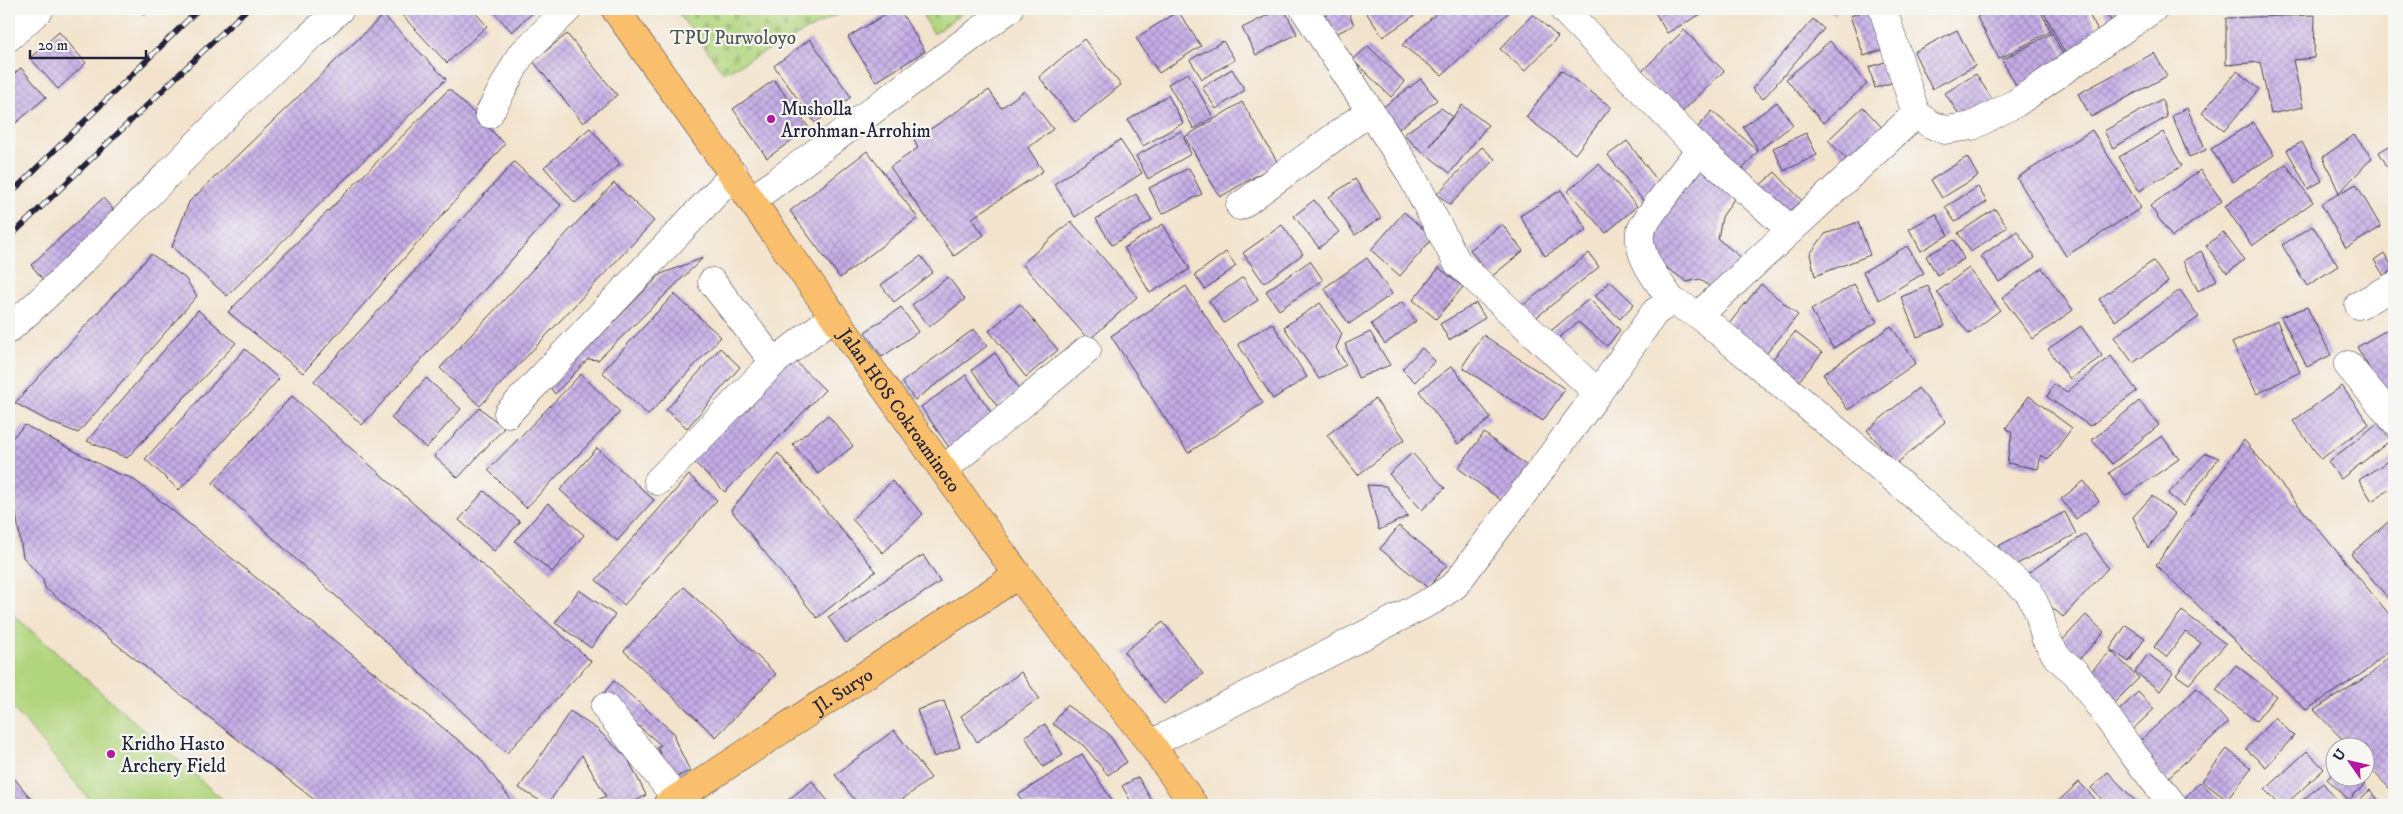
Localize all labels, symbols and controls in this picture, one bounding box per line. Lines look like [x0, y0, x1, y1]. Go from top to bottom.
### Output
park label: TPU Purwoloyo [670, 27, 796, 50]
scale bar [30, 28, 146, 60]
text: 20 m [38, 36, 68, 55]
place label: Musholla Arrohman-Arrohim [781, 98, 931, 143]
marker: Musholla Arrohman-Arrohim [765, 113, 777, 125]
street label: Jalan HOS Cokroaminoto [832, 323, 965, 497]
street label: Jl. Suryo [808, 663, 878, 720]
place label: Kridho Hasto Archery Field [121, 733, 226, 778]
north arrow [2326, 736, 2376, 786]
text: U [2330, 746, 2351, 765]
marker: Kridho Hasto Archery Field [105, 748, 117, 760]

